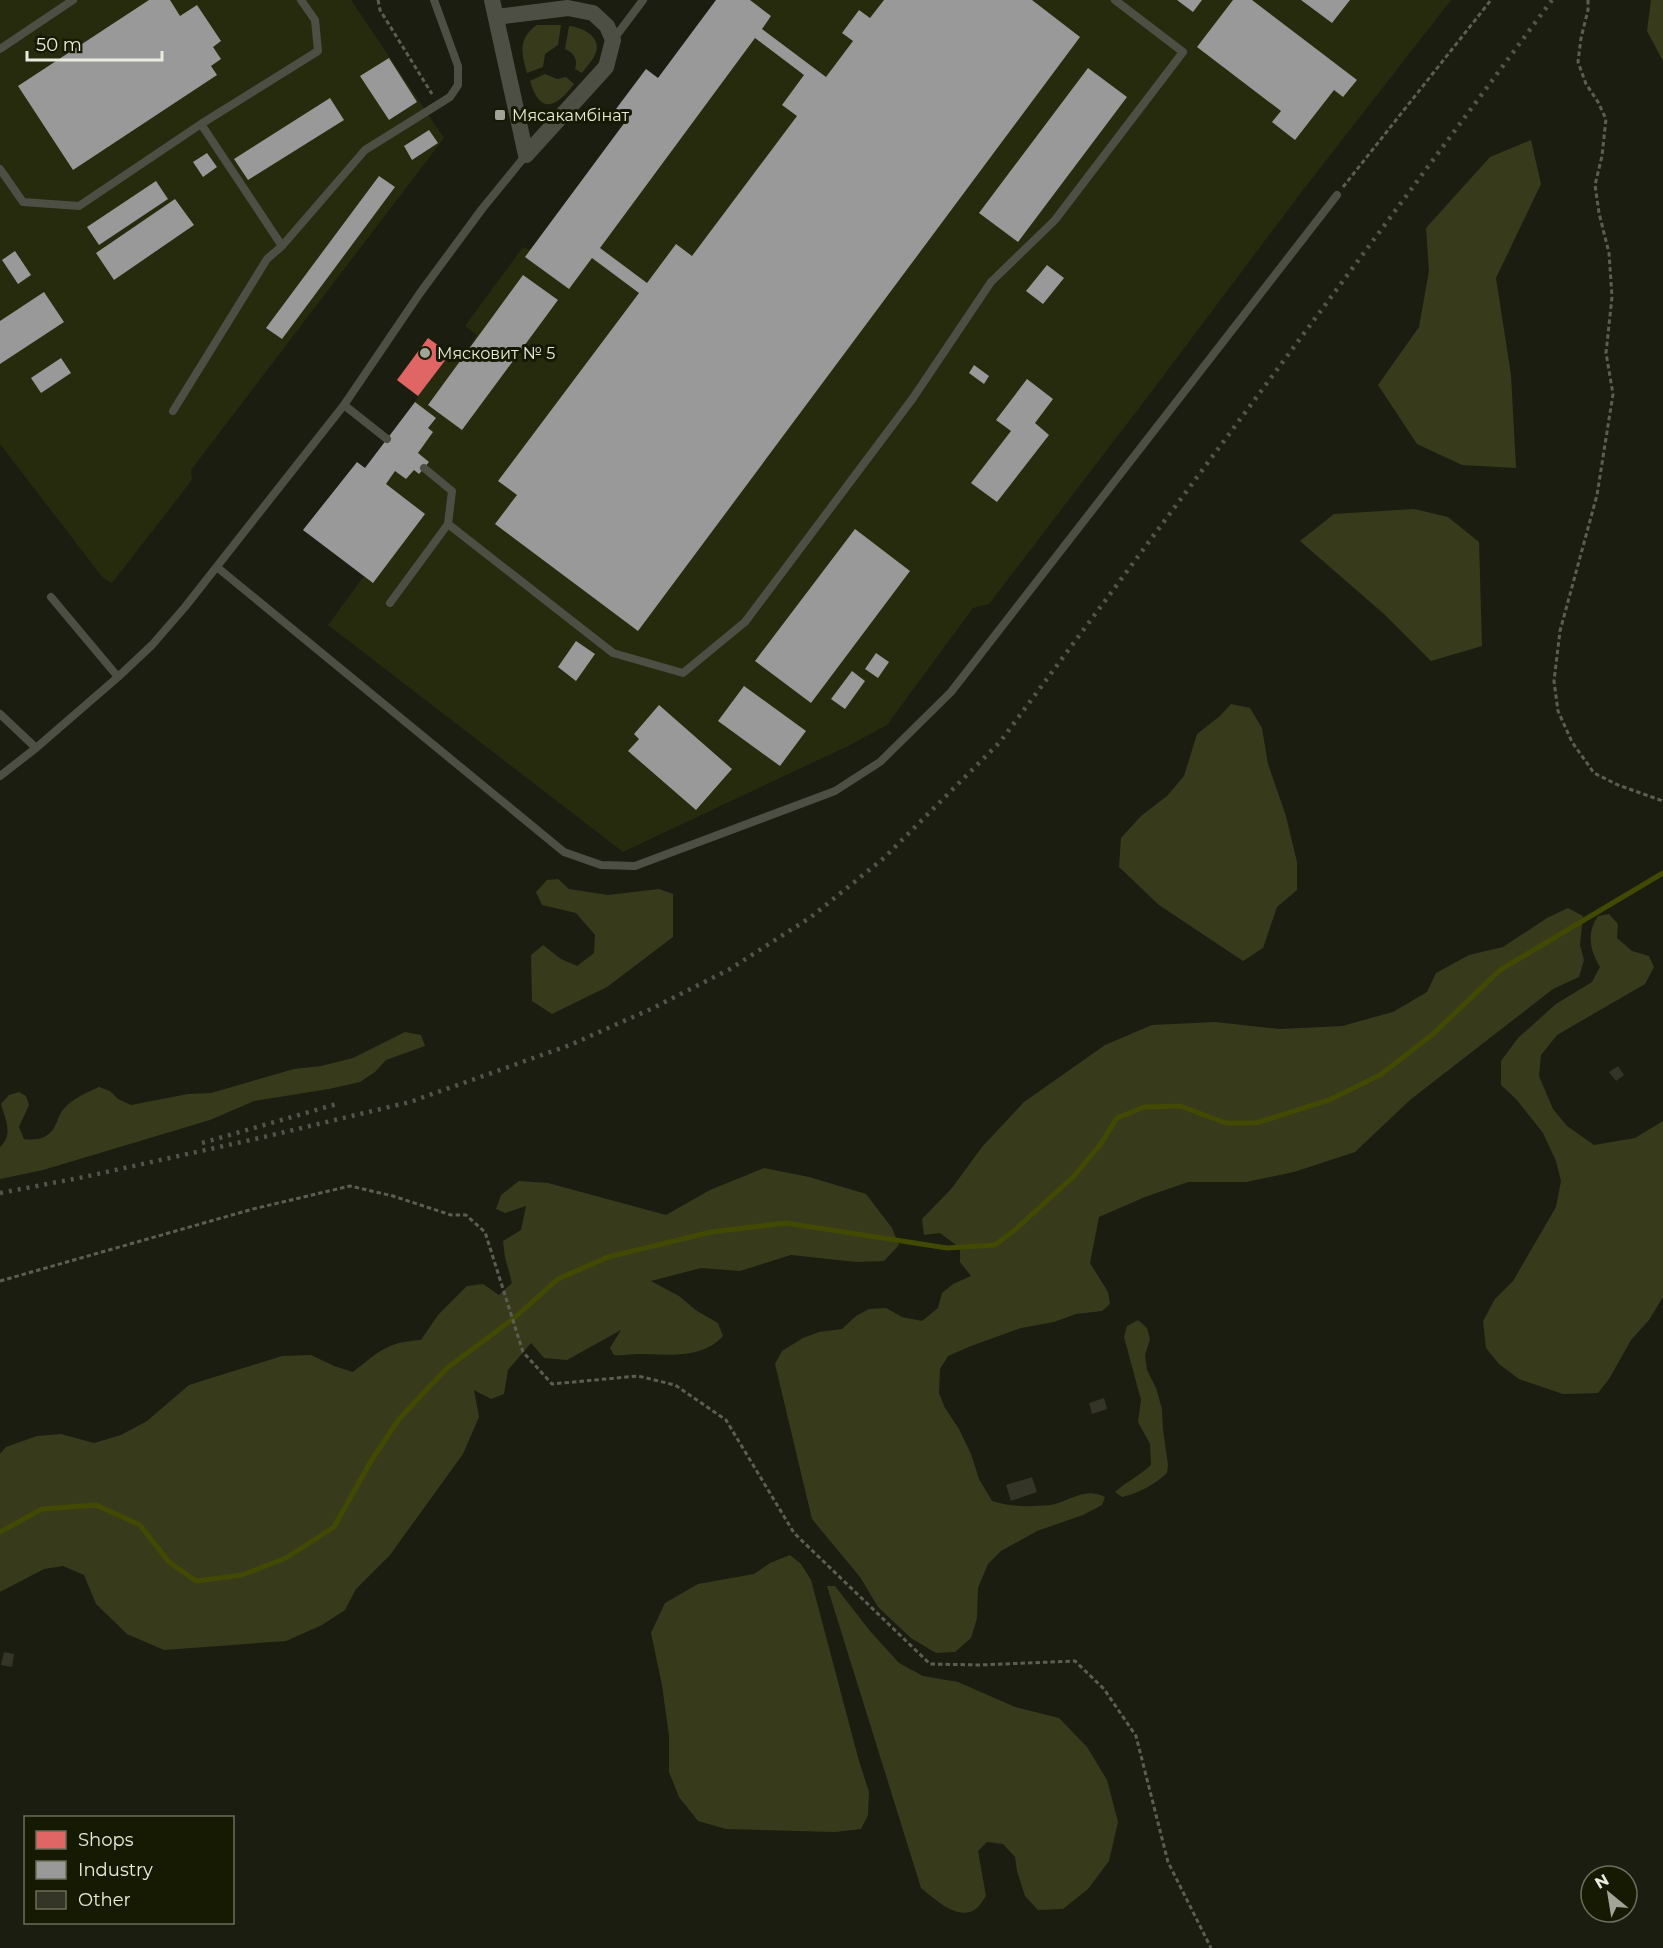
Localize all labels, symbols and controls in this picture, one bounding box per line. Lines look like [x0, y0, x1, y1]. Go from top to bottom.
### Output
scale bar [27, 24, 162, 62]
text: 50 m [36, 34, 82, 56]
place label: Мясакамбінат [512, 106, 630, 125]
marker: Мясакамбінат [493, 108, 507, 122]
place label: Мясковит № 5 [437, 344, 555, 363]
marker: Мясковит № 5 [418, 346, 432, 360]
legend [24, 1816, 234, 1924]
text: Shops [78, 1829, 134, 1851]
text: Industry [78, 1859, 153, 1881]
north arrow [1579, 1864, 1639, 1924]
text: N [1591, 1870, 1612, 1893]
text: Other [78, 1889, 131, 1911]

